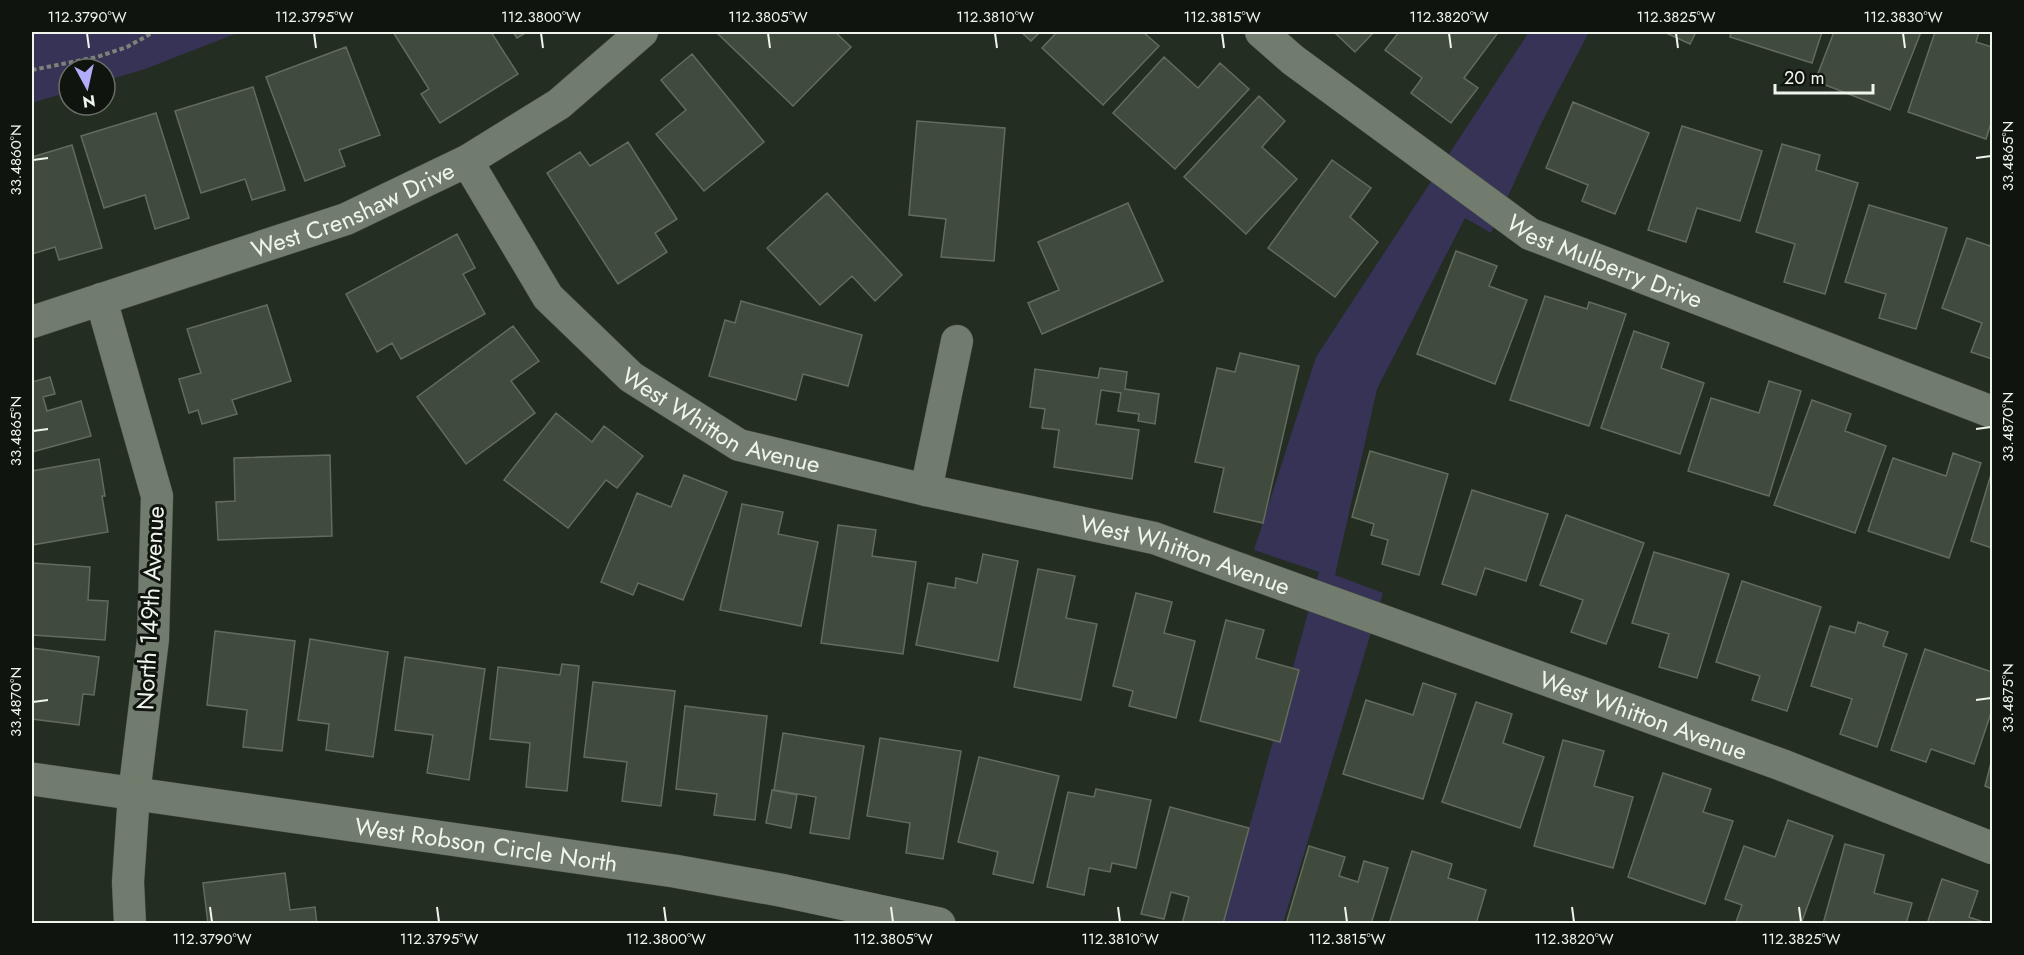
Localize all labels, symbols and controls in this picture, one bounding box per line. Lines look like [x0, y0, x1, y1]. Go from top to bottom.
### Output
text: 112.3790°W [47, 6, 127, 28]
text: 112.3795°W [275, 6, 353, 28]
text: 112.3800°W [501, 6, 581, 28]
text: 112.3805°W [728, 6, 808, 28]
text: 112.3810°W [956, 6, 1034, 28]
text: 112.3815°W [1183, 6, 1261, 28]
text: 112.3820°W [1409, 6, 1489, 28]
text: 112.3825°W [1637, 6, 1716, 28]
text: 112.3830°W [1863, 6, 1943, 28]
north arrow [57, 57, 117, 117]
scale bar [1775, 57, 1872, 95]
text: 20 m [1784, 65, 1824, 91]
text: N [81, 89, 97, 114]
text: 33.4865°N [1997, 121, 2019, 191]
text: 33.4860°N [5, 124, 27, 196]
street label: West Crenshaw Drive [247, 152, 460, 266]
street label: West Mulberry Drive [1500, 205, 1708, 316]
street label: West Whitton Avenue [615, 358, 824, 481]
text: 33.4870°N [1997, 392, 2019, 462]
text: 33.4865°N [5, 396, 27, 466]
street label: North 149th Avenue [127, 505, 173, 711]
street label: West Whitton Avenue [1077, 505, 1295, 603]
street label: West Whitton Avenue [1535, 661, 1752, 769]
text: 33.4875°N [1997, 663, 2019, 733]
text: 33.4870°N [5, 667, 27, 737]
street label: West Robson Circle North [353, 808, 620, 880]
text: 112.3790°W [172, 928, 252, 950]
text: 112.3795°W [400, 928, 478, 950]
text: 112.3800°W [626, 928, 706, 950]
text: 112.3805°W [853, 928, 933, 950]
text: 112.3810°W [1081, 928, 1159, 950]
text: 112.3815°W [1308, 928, 1386, 950]
text: 112.3820°W [1534, 928, 1614, 950]
text: 112.3825°W [1762, 928, 1841, 950]

